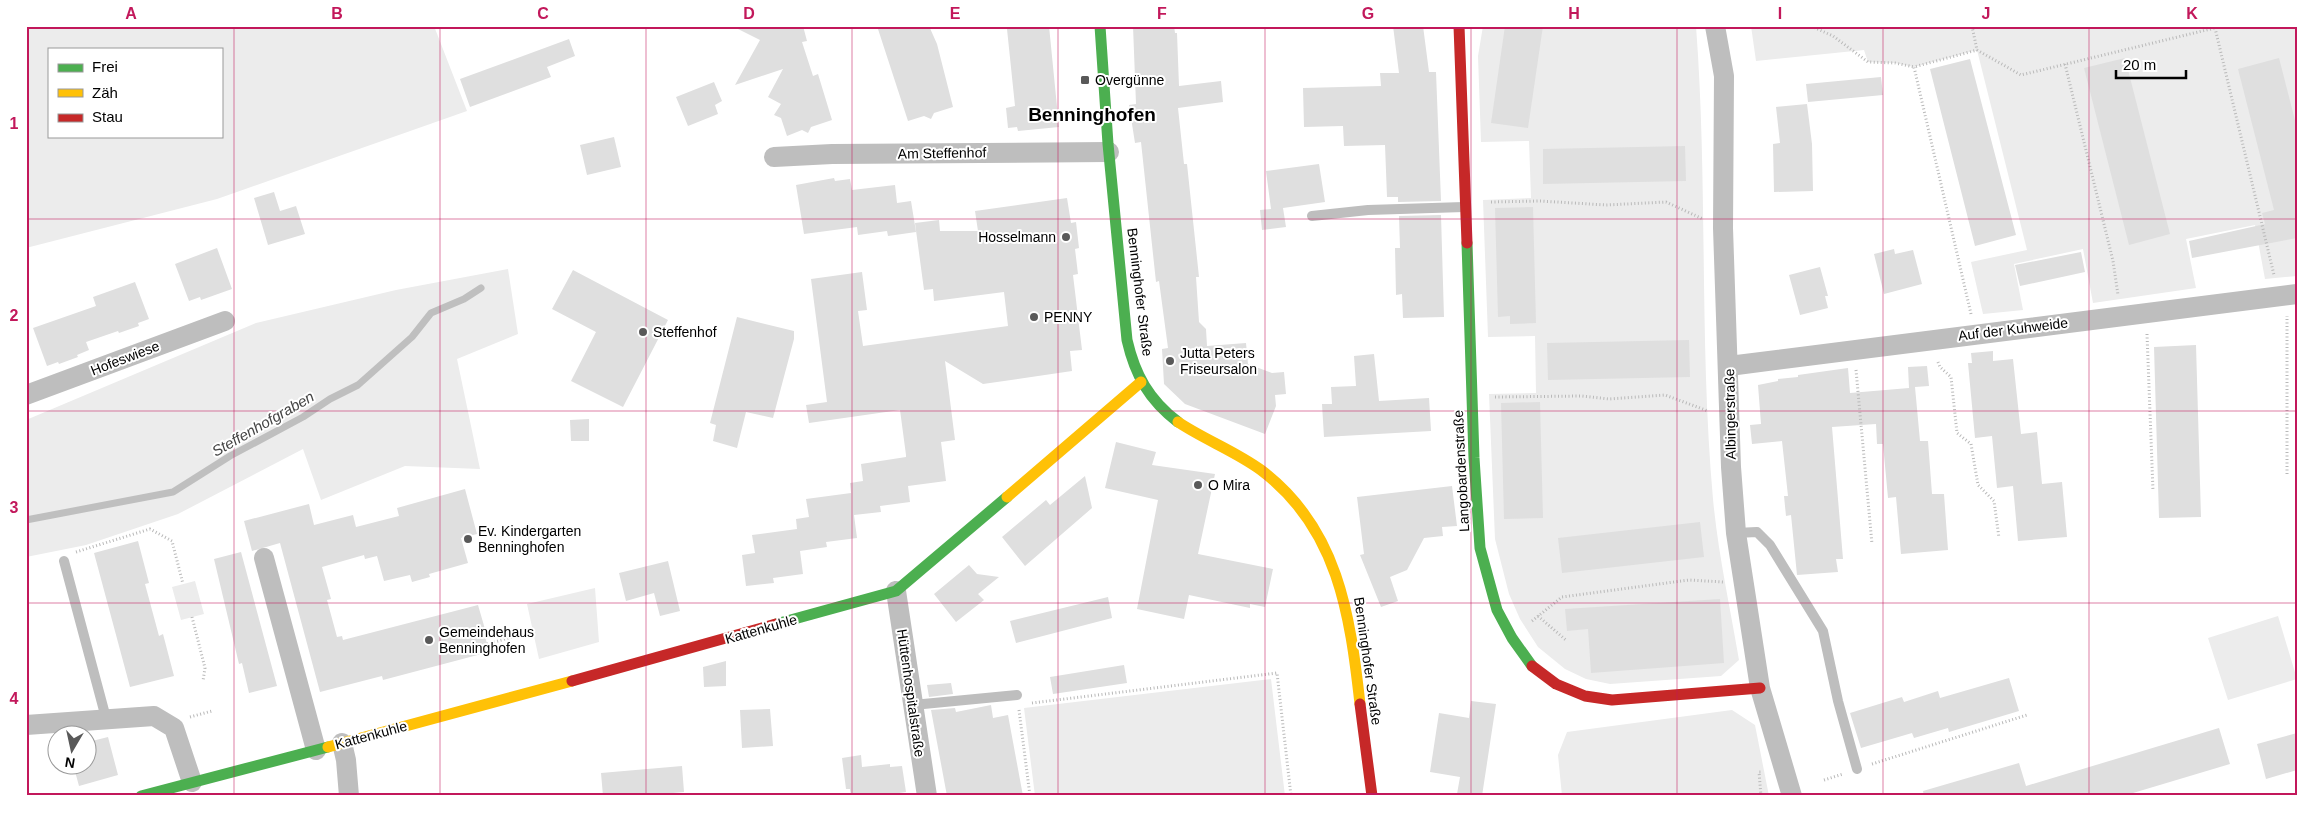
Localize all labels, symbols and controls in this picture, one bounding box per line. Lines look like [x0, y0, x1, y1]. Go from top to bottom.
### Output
text: A [125, 5, 137, 22]
text: B [331, 5, 343, 22]
text: C [537, 5, 549, 22]
text: D [743, 5, 755, 22]
text: E [950, 5, 961, 22]
text: F [1157, 5, 1167, 22]
text: G [1362, 5, 1374, 22]
text: H [1568, 5, 1580, 22]
text: I [1778, 5, 1782, 22]
text: J [1982, 5, 1990, 22]
text: K [2186, 5, 2198, 22]
legend [48, 48, 222, 138]
scale bar [2116, 48, 2186, 80]
text: 20 m [2123, 56, 2156, 73]
text: Frei [92, 58, 118, 75]
place label: Overgünne [1095, 72, 1164, 88]
marker: Overgünne [1079, 74, 1091, 86]
text: Zäh [92, 84, 118, 101]
district label: Benninghofen [1028, 104, 1156, 125]
text: Stau [92, 108, 123, 125]
text: 1 [10, 115, 19, 132]
street label: Am Steffenhof [898, 144, 986, 162]
street label: Benninghofer Straße [1124, 227, 1156, 357]
place label: Hosselmann [978, 229, 1056, 245]
marker: Hosselmann [1060, 231, 1072, 243]
text: 2 [10, 307, 19, 324]
place label: PENNY [1044, 309, 1093, 325]
marker: PENNY [1028, 311, 1040, 323]
street label: Auf der Kuhweide [1957, 314, 2069, 344]
place label: Steffenhof [653, 324, 717, 340]
marker: Steffenhof [637, 326, 649, 338]
street label: Hofeswiese [88, 337, 162, 378]
place label: Jutta Peters Friseursalon [1180, 345, 1257, 377]
marker: Jutta Peters Friseursalon [1164, 355, 1176, 367]
street label: Albingerstraße [1721, 368, 1739, 460]
water label: Steffenhofgraben [209, 387, 317, 460]
street label: Langobardenstraße [1450, 409, 1472, 532]
place label: O Mira [1208, 477, 1250, 493]
marker: O Mira [1192, 479, 1204, 491]
text: 3 [10, 499, 19, 516]
place label: Ev. Kindergarten Benninghofen [478, 523, 581, 555]
marker: Ev. Kindergarten Benninghofen [462, 533, 474, 545]
street label: Benninghofer Straße [1351, 596, 1385, 726]
street label: Kattenkuhle [723, 611, 799, 647]
place label: Gemeindehaus Benninghofen [439, 624, 534, 656]
street label: Hüttenhospitalstraße [894, 628, 928, 758]
marker: Gemeindehaus Benninghofen [423, 634, 435, 646]
text: 4 [10, 690, 19, 707]
street label: Kattenkuhle [333, 718, 409, 752]
north arrow [48, 724, 98, 774]
text: N [64, 754, 76, 772]

